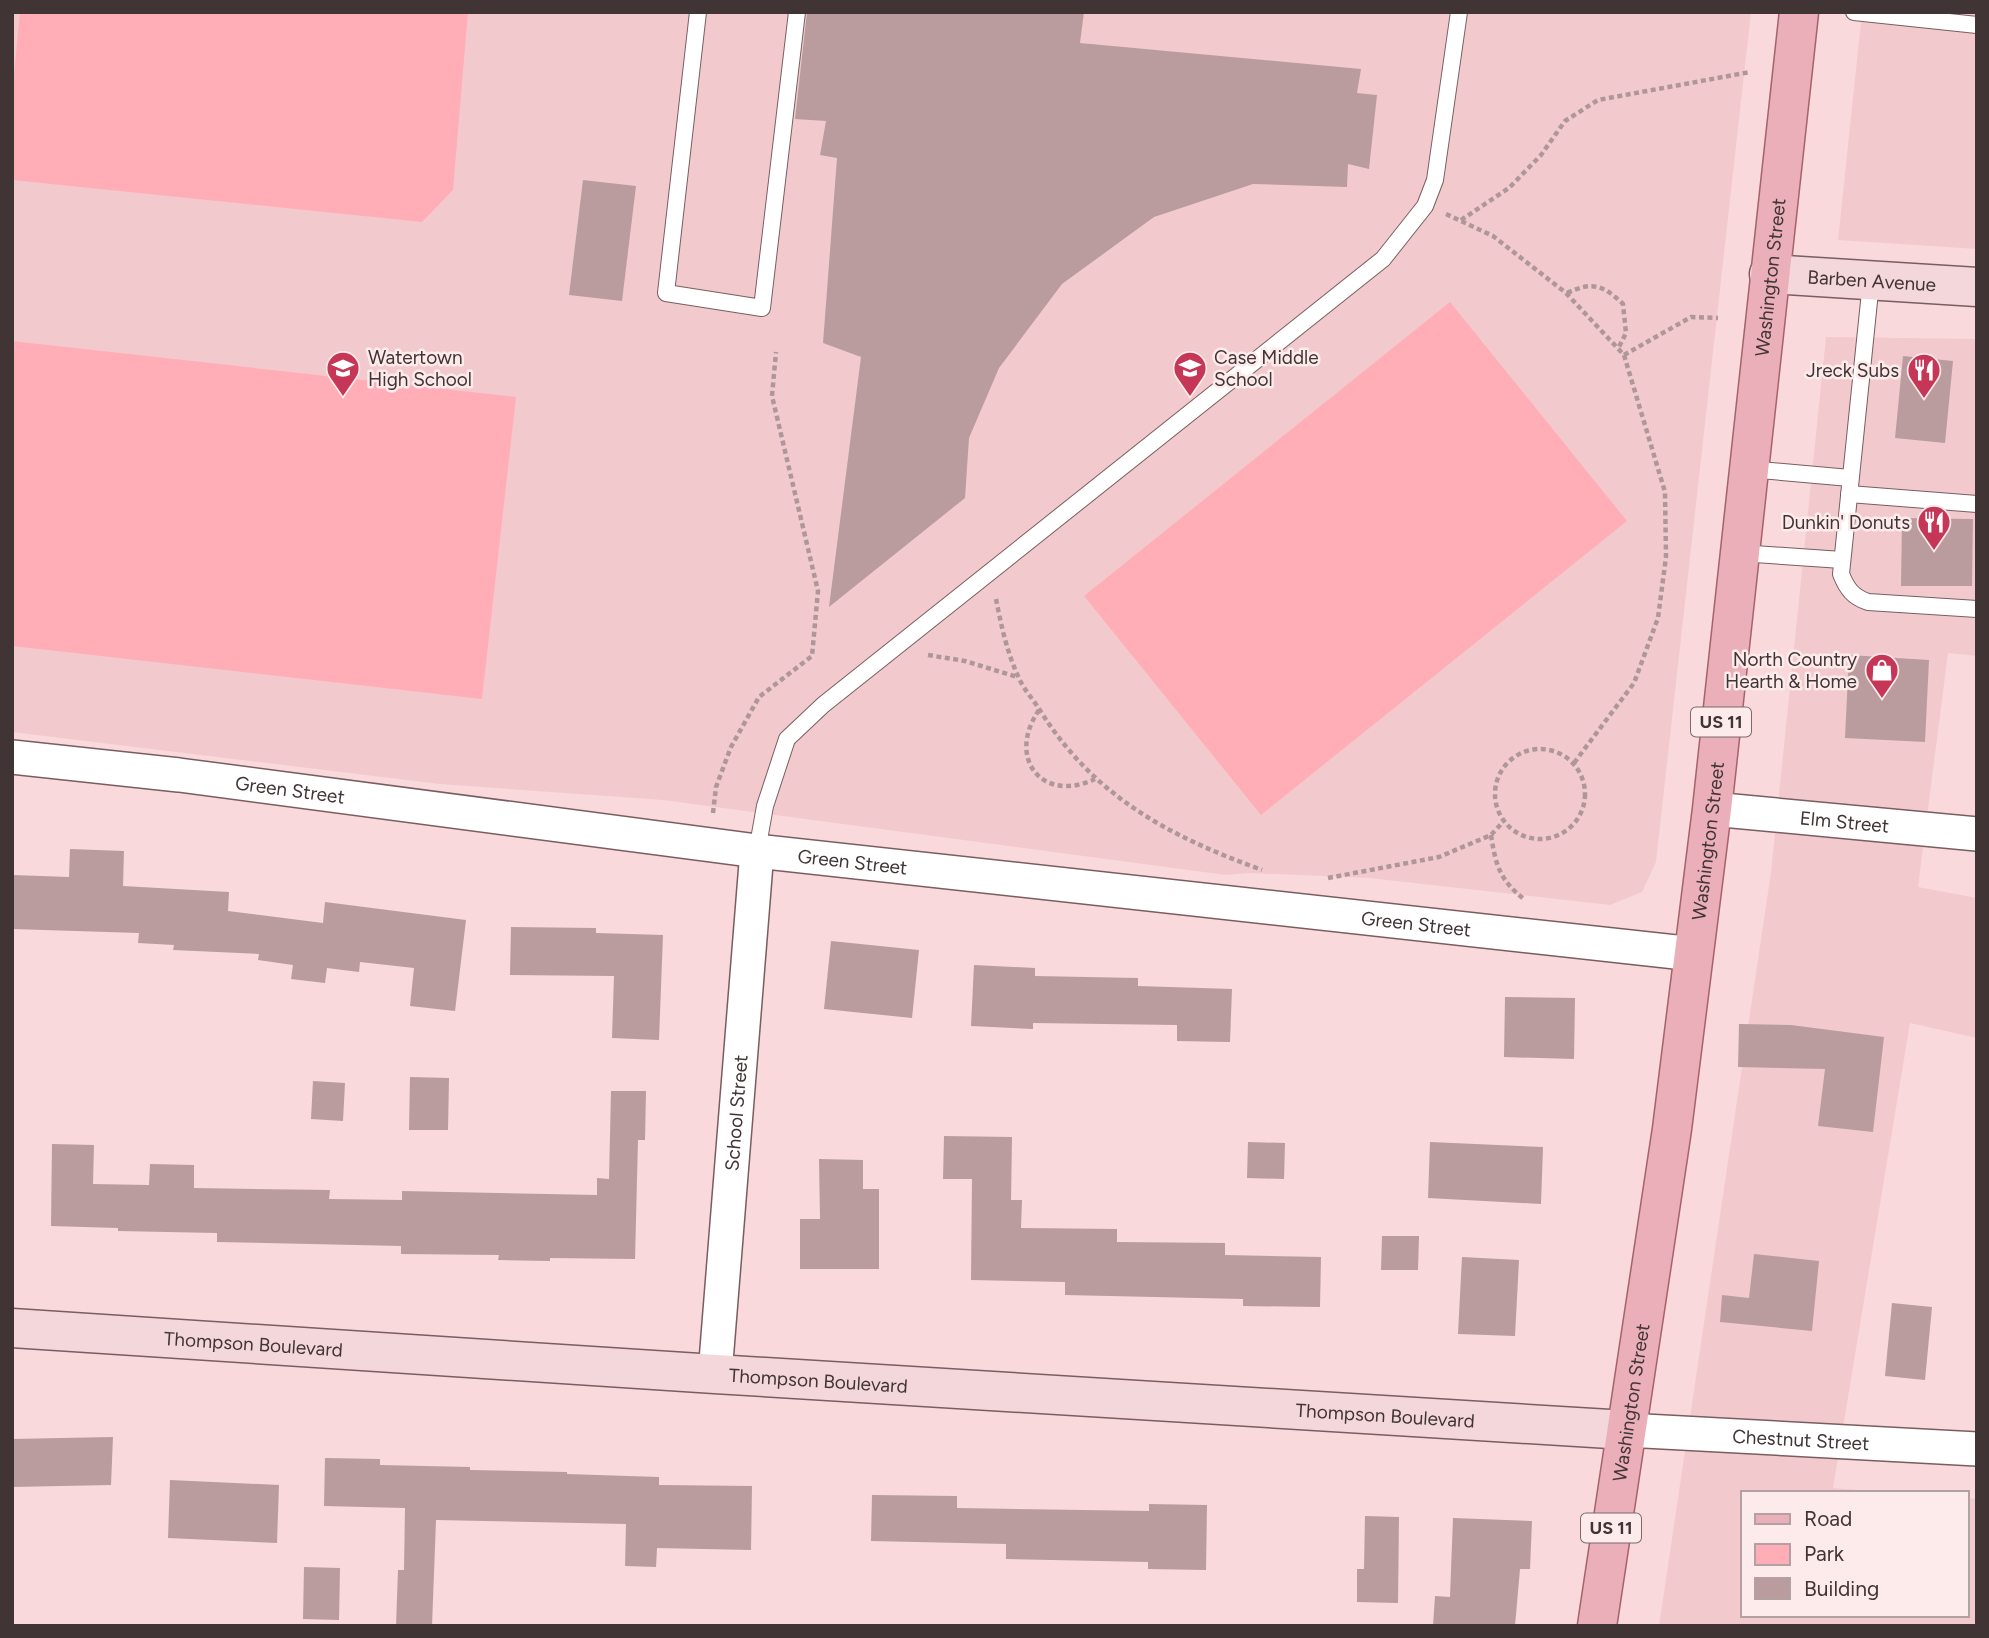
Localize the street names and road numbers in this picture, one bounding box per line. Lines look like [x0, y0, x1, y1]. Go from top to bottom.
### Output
street label: Washington Street [1750, 197, 1790, 358]
street label: Barben Avenue [1807, 265, 1937, 296]
road number: US 11 [1691, 708, 1751, 736]
street label: Washington Street [1687, 760, 1729, 921]
street label: Green Street [234, 771, 346, 808]
street label: Elm Street [1799, 806, 1890, 837]
street label: Green Street [796, 844, 909, 879]
street label: Green Street [1360, 906, 1472, 941]
street label: School Street [720, 1054, 752, 1172]
street label: Washington Street [1607, 1322, 1654, 1483]
street label: Thompson Boulevard [163, 1326, 344, 1361]
street label: Thompson Boulevard [728, 1363, 908, 1397]
street label: Thompson Boulevard [1295, 1398, 1475, 1432]
street label: Chestnut Street [1732, 1424, 1870, 1455]
road number: US 11 [1581, 1513, 1641, 1542]

